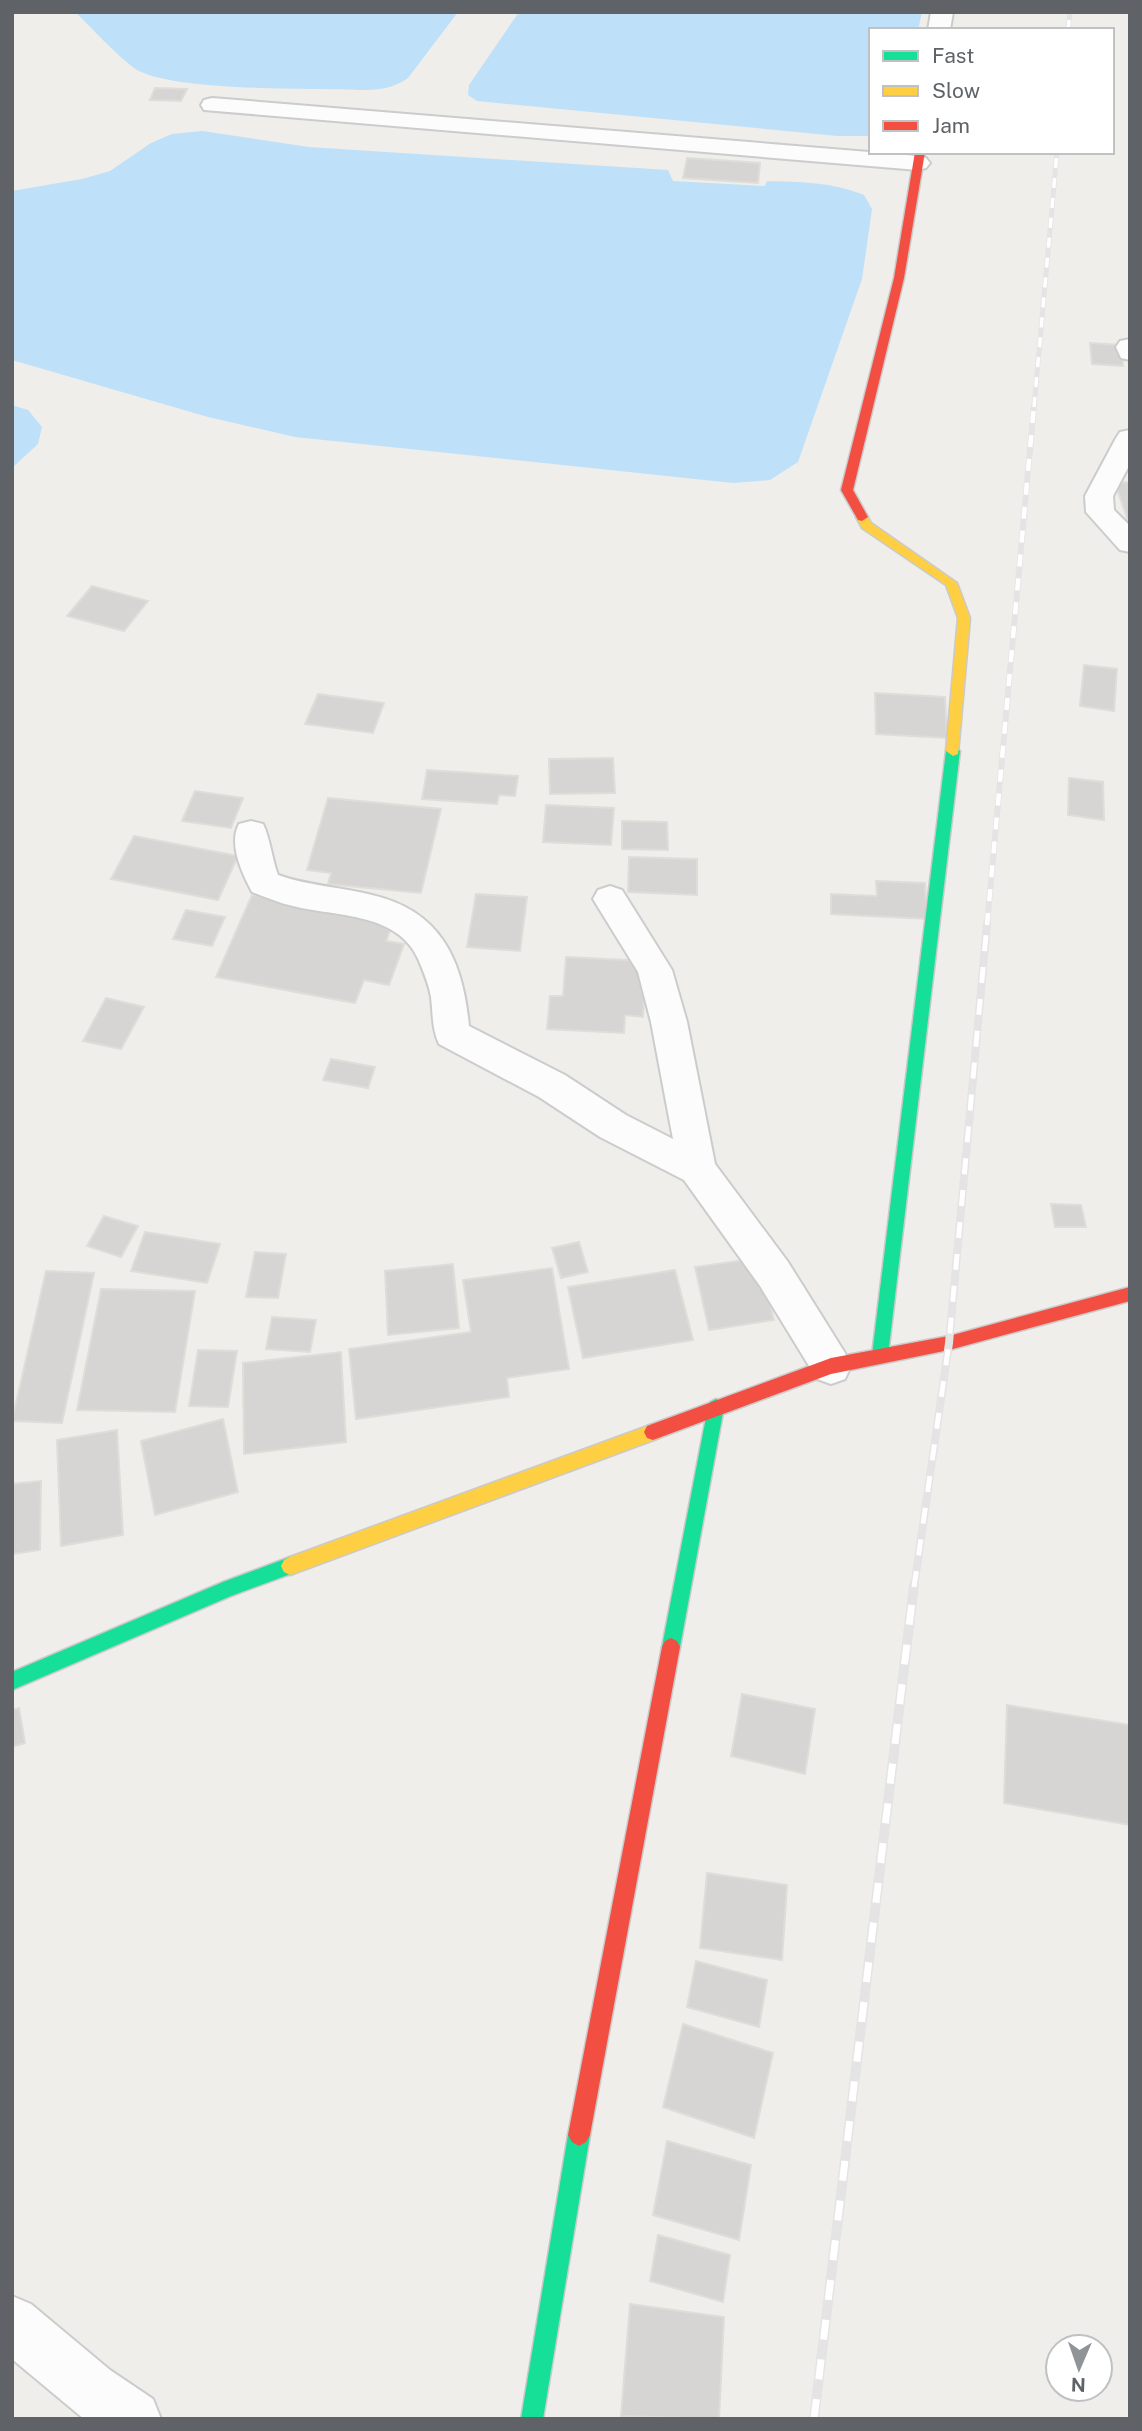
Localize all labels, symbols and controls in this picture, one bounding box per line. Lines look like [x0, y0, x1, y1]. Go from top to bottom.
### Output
legend [869, 28, 1114, 154]
text: Fast [932, 43, 974, 68]
text: Slow [932, 78, 980, 103]
text: Jam [932, 113, 970, 138]
north arrow [1044, 2333, 1114, 2403]
text: N [1071, 2374, 1086, 2396]

